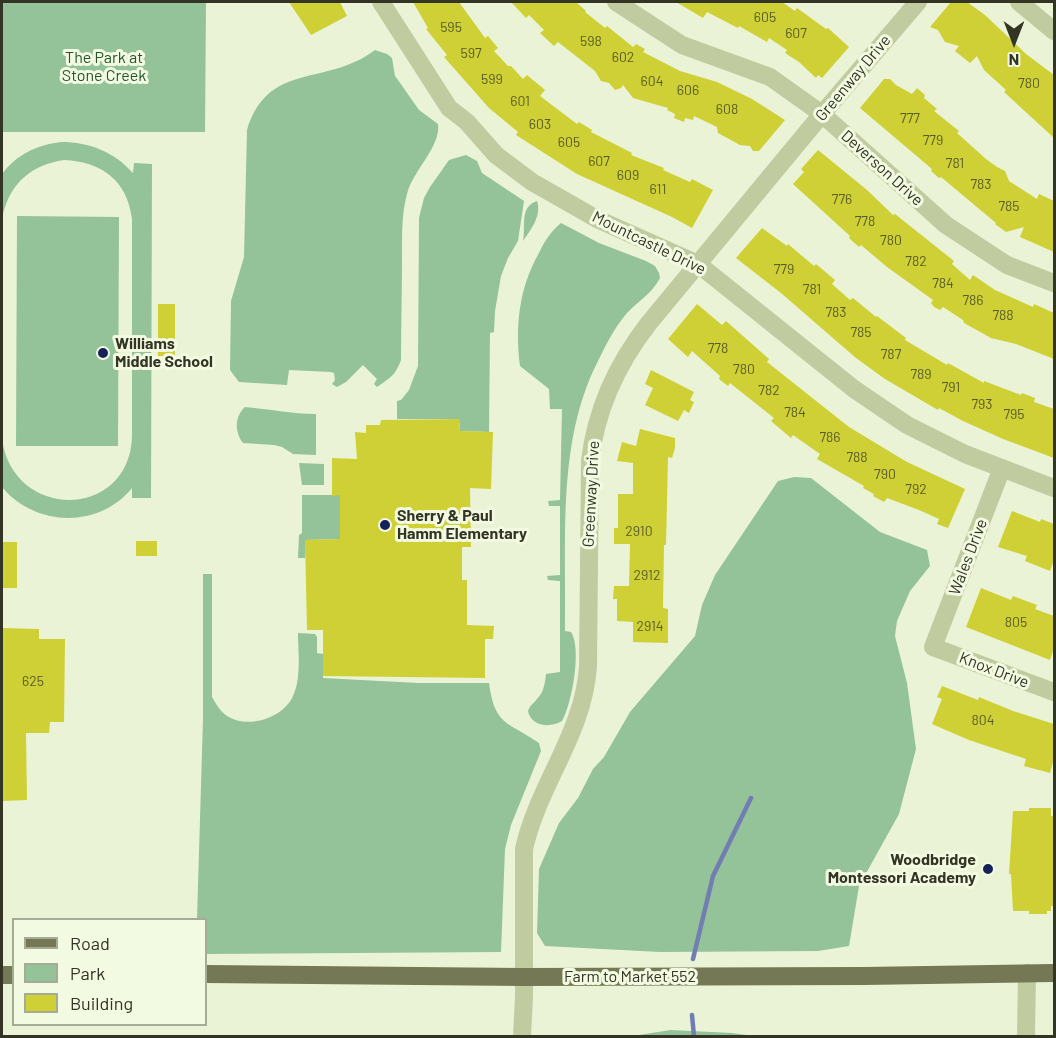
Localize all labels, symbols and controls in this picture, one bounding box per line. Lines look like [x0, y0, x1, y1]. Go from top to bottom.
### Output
house number: 605 [754, 9, 776, 25]
north arrow [984, 12, 1044, 72]
house number: 595 [440, 19, 462, 35]
house number: 607 [785, 25, 807, 41]
street label: Greenway Drive [811, 31, 895, 125]
house number: 598 [580, 33, 602, 49]
house number: 597 [460, 45, 482, 61]
park label: The Park at Stone Creek [62, 48, 146, 86]
house number: 602 [612, 49, 634, 65]
text: N [1009, 51, 1019, 70]
house number: 599 [481, 71, 503, 87]
house number: 604 [641, 73, 663, 89]
house number: 780 [1018, 75, 1040, 91]
house number: 606 [677, 82, 699, 98]
house number: 601 [510, 93, 530, 109]
house number: 608 [716, 101, 738, 117]
house number: 777 [900, 110, 920, 126]
house number: 603 [529, 116, 551, 132]
street label: Deverson Drive [837, 126, 927, 210]
house number: 779 [923, 132, 943, 148]
house number: 605 [558, 134, 580, 150]
house number: 607 [588, 153, 610, 169]
house number: 781 [946, 155, 964, 171]
house number: 609 [617, 167, 639, 183]
house number: 783 [970, 176, 992, 192]
house number: 611 [650, 181, 666, 197]
house number: 776 [832, 191, 852, 207]
house number: 785 [998, 198, 1020, 214]
street label: Mountcastle Drive [589, 207, 709, 279]
house number: 778 [855, 213, 875, 229]
house number: 780 [880, 232, 902, 248]
house number: 782 [905, 253, 927, 269]
house number: 779 [774, 261, 794, 277]
house number: 784 [932, 275, 954, 291]
house number: 781 [803, 281, 821, 297]
house number: 786 [962, 292, 984, 308]
house number: 783 [825, 304, 847, 320]
house number: 788 [992, 307, 1014, 323]
house number: 785 [850, 324, 872, 340]
place label: Williams Middle School [115, 334, 213, 372]
house number: 778 [708, 340, 728, 356]
marker: Williams Middle School [96, 346, 110, 360]
house number: 787 [881, 346, 901, 362]
house number: 780 [733, 361, 755, 377]
house number: 789 [910, 366, 932, 382]
house number: 791 [942, 379, 960, 395]
house number: 782 [758, 382, 780, 398]
house number: 793 [971, 396, 993, 412]
house number: 784 [784, 404, 806, 420]
house number: 795 [1003, 406, 1025, 422]
house number: 786 [819, 429, 841, 445]
street label: Greenway Drive [579, 440, 603, 548]
house number: 788 [846, 449, 868, 465]
house number: 790 [874, 466, 896, 482]
house number: 792 [905, 481, 927, 497]
place label: Sherry & Paul Hamm Elementary [397, 506, 527, 544]
street label: Wales Drive [945, 516, 991, 598]
marker: Sherry & Paul Hamm Elementary [378, 518, 392, 532]
house number: 2910 [625, 523, 653, 539]
house number: 2912 [634, 567, 660, 583]
house number: 805 [1005, 614, 1027, 630]
house number: 2914 [636, 618, 664, 634]
street label: Knox Drive [956, 648, 1032, 692]
house number: 625 [22, 673, 44, 689]
house number: 804 [972, 712, 994, 728]
place label: Woodbridge Montessori Academy [828, 850, 976, 888]
marker: Woodbridge Montessori Academy [981, 862, 995, 876]
legend [12, 918, 207, 1026]
text: Road [70, 932, 110, 954]
text: Park [70, 962, 105, 984]
street label: Farm to Market 552 [564, 967, 696, 987]
text: Building [70, 992, 133, 1014]

